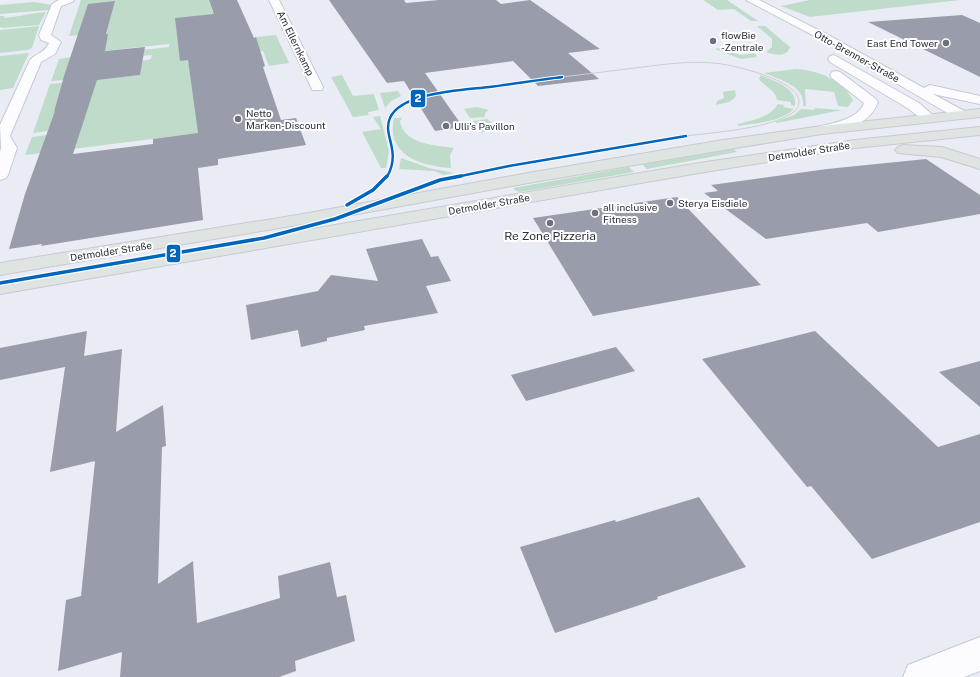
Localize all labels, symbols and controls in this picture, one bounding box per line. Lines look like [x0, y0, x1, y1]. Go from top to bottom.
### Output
street label: Am Ellernkamp [275, 9, 317, 78]
street label: Otto-Brenner-Straße [812, 28, 902, 85]
place label: flowBie -Zentrale [721, 29, 764, 53]
marker: flowBie -Zentrale [708, 36, 718, 46]
place label: East End Tower [867, 37, 938, 49]
marker: East End Tower [941, 38, 951, 48]
line badge: 2 [410, 89, 426, 108]
text: 2 [415, 92, 422, 104]
place label: Netto Marken-Discount [246, 107, 326, 131]
marker: Netto Marken-Discount [233, 114, 243, 124]
place label: Ulli's Pavillon [454, 120, 515, 132]
marker: Ulli's Pavillon [441, 121, 451, 131]
street label: Detmolder Straße [767, 139, 851, 163]
street label: Detmolder Straße [447, 191, 531, 217]
place label: Sterya Eisdiele [678, 197, 748, 209]
marker: Sterya Eisdiele [665, 198, 675, 208]
place label: all inclusive Fitness [603, 201, 658, 225]
marker: all inclusive Fitness [590, 208, 600, 218]
marker: Re Zone Pizzeria [545, 218, 555, 228]
place label: Re Zone Pizzeria [504, 229, 596, 243]
street label: Detmolder Straße [69, 239, 153, 263]
line badge: 2 [166, 244, 181, 263]
text: 2 [170, 247, 177, 259]

